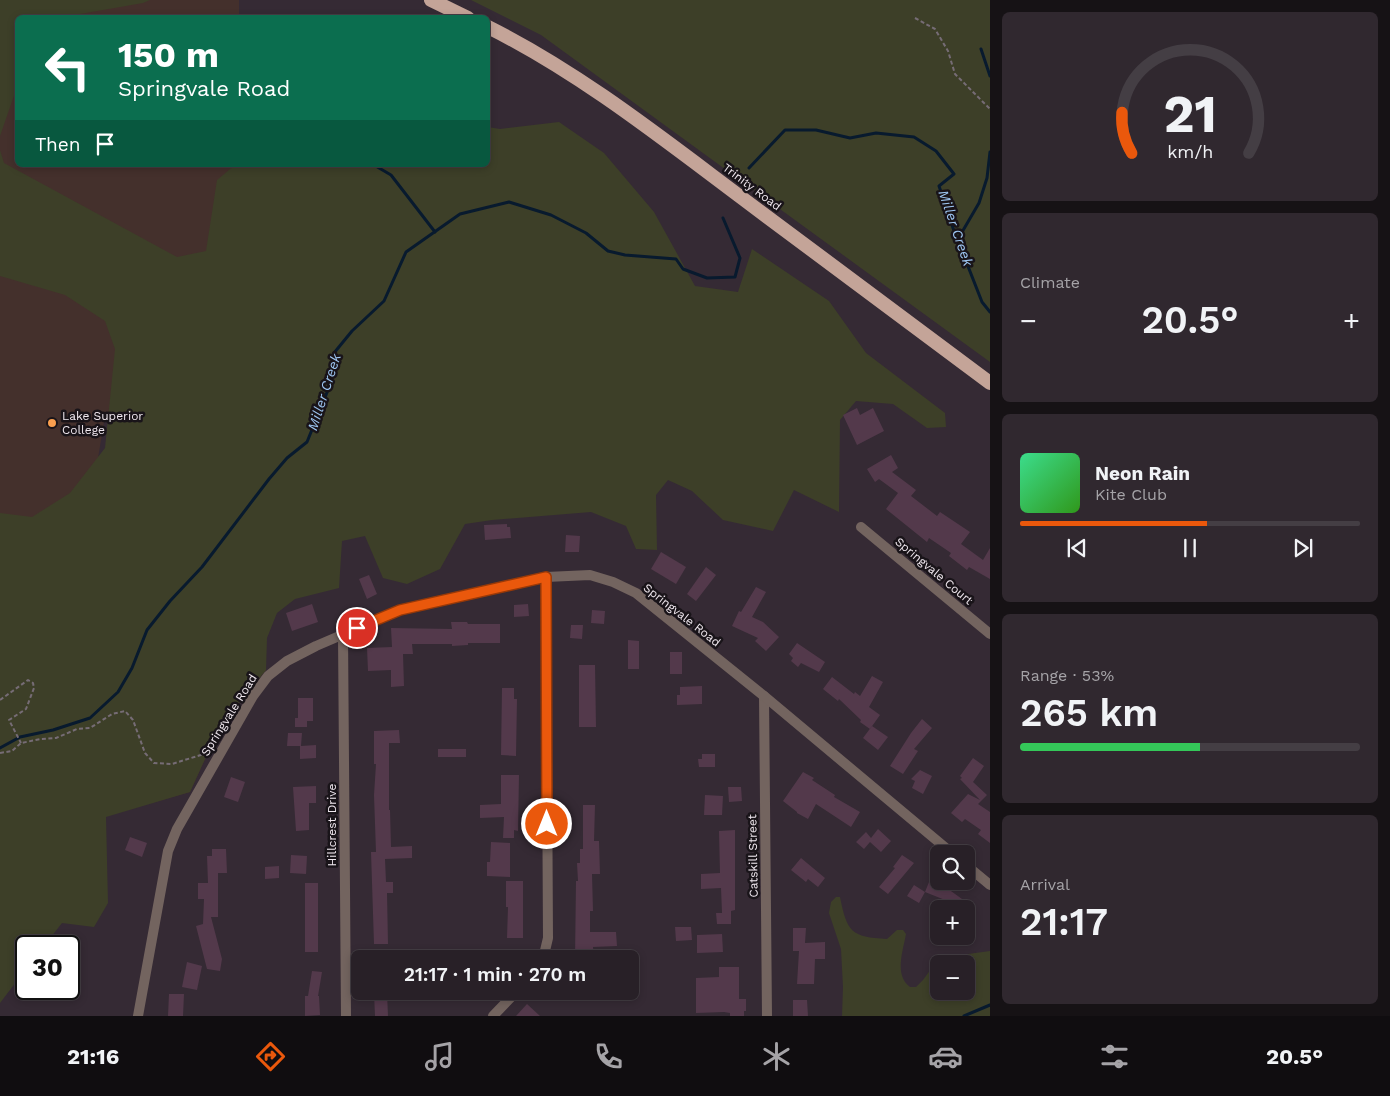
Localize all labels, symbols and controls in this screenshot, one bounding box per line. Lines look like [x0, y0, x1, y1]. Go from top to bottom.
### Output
text: 150 m [118, 34, 219, 76]
icon: left [35, 35, 100, 100]
text: Springvale Road [118, 76, 290, 101]
text: 21 [1163, 84, 1217, 145]
icon: arrive [91, 130, 119, 158]
text: Then [35, 133, 81, 156]
text: km/h [1167, 141, 1213, 162]
street label: Trinity Road [720, 161, 784, 213]
water label: Miller Creek [935, 188, 977, 269]
text: Climate [1020, 273, 1080, 292]
text: 20.5° [1141, 298, 1239, 342]
text: − [1020, 304, 1037, 337]
text: + [1343, 304, 1360, 337]
water label: Miller Creek [304, 351, 344, 432]
place label: Lake Superior College [62, 409, 143, 437]
marker: Lake Superior College [46, 417, 58, 429]
text: Neon Rain [1095, 462, 1190, 485]
text: Kite Club [1095, 485, 1167, 504]
street label: Springvale Court [892, 534, 976, 608]
icon: previous [1063, 534, 1091, 562]
icon: pause [1176, 534, 1204, 562]
icon: next [1289, 534, 1317, 562]
street label: Springvale Road [641, 581, 723, 649]
pin [336, 607, 378, 649]
icon: arrive [343, 614, 371, 642]
text: Range · 53% [1020, 666, 1114, 685]
street label: Springvale Road [198, 671, 260, 759]
text: 265 km [1020, 691, 1158, 735]
street label: Hillcrest Drive [325, 783, 339, 866]
position arrow [520, 797, 572, 849]
street label: Catskill Street [745, 814, 761, 898]
map controls [930, 845, 975, 1000]
button: search [930, 845, 975, 890]
text: Arrival [1020, 875, 1070, 894]
button: + [930, 900, 975, 945]
text: 21:17 [1020, 900, 1108, 944]
speed limit sign: 30 [15, 935, 80, 1000]
button: − [930, 955, 975, 1000]
text: 21:17 · 1 min · 270 m [404, 963, 586, 986]
icon: directions [253, 1039, 288, 1074]
icon: music [422, 1039, 457, 1074]
icon: phone [591, 1039, 626, 1074]
icon: climate [759, 1039, 794, 1074]
icon: car [928, 1039, 963, 1074]
icon: filters [1097, 1039, 1132, 1074]
text: 21:16 [67, 1044, 119, 1069]
text: 20.5° [1266, 1044, 1323, 1069]

